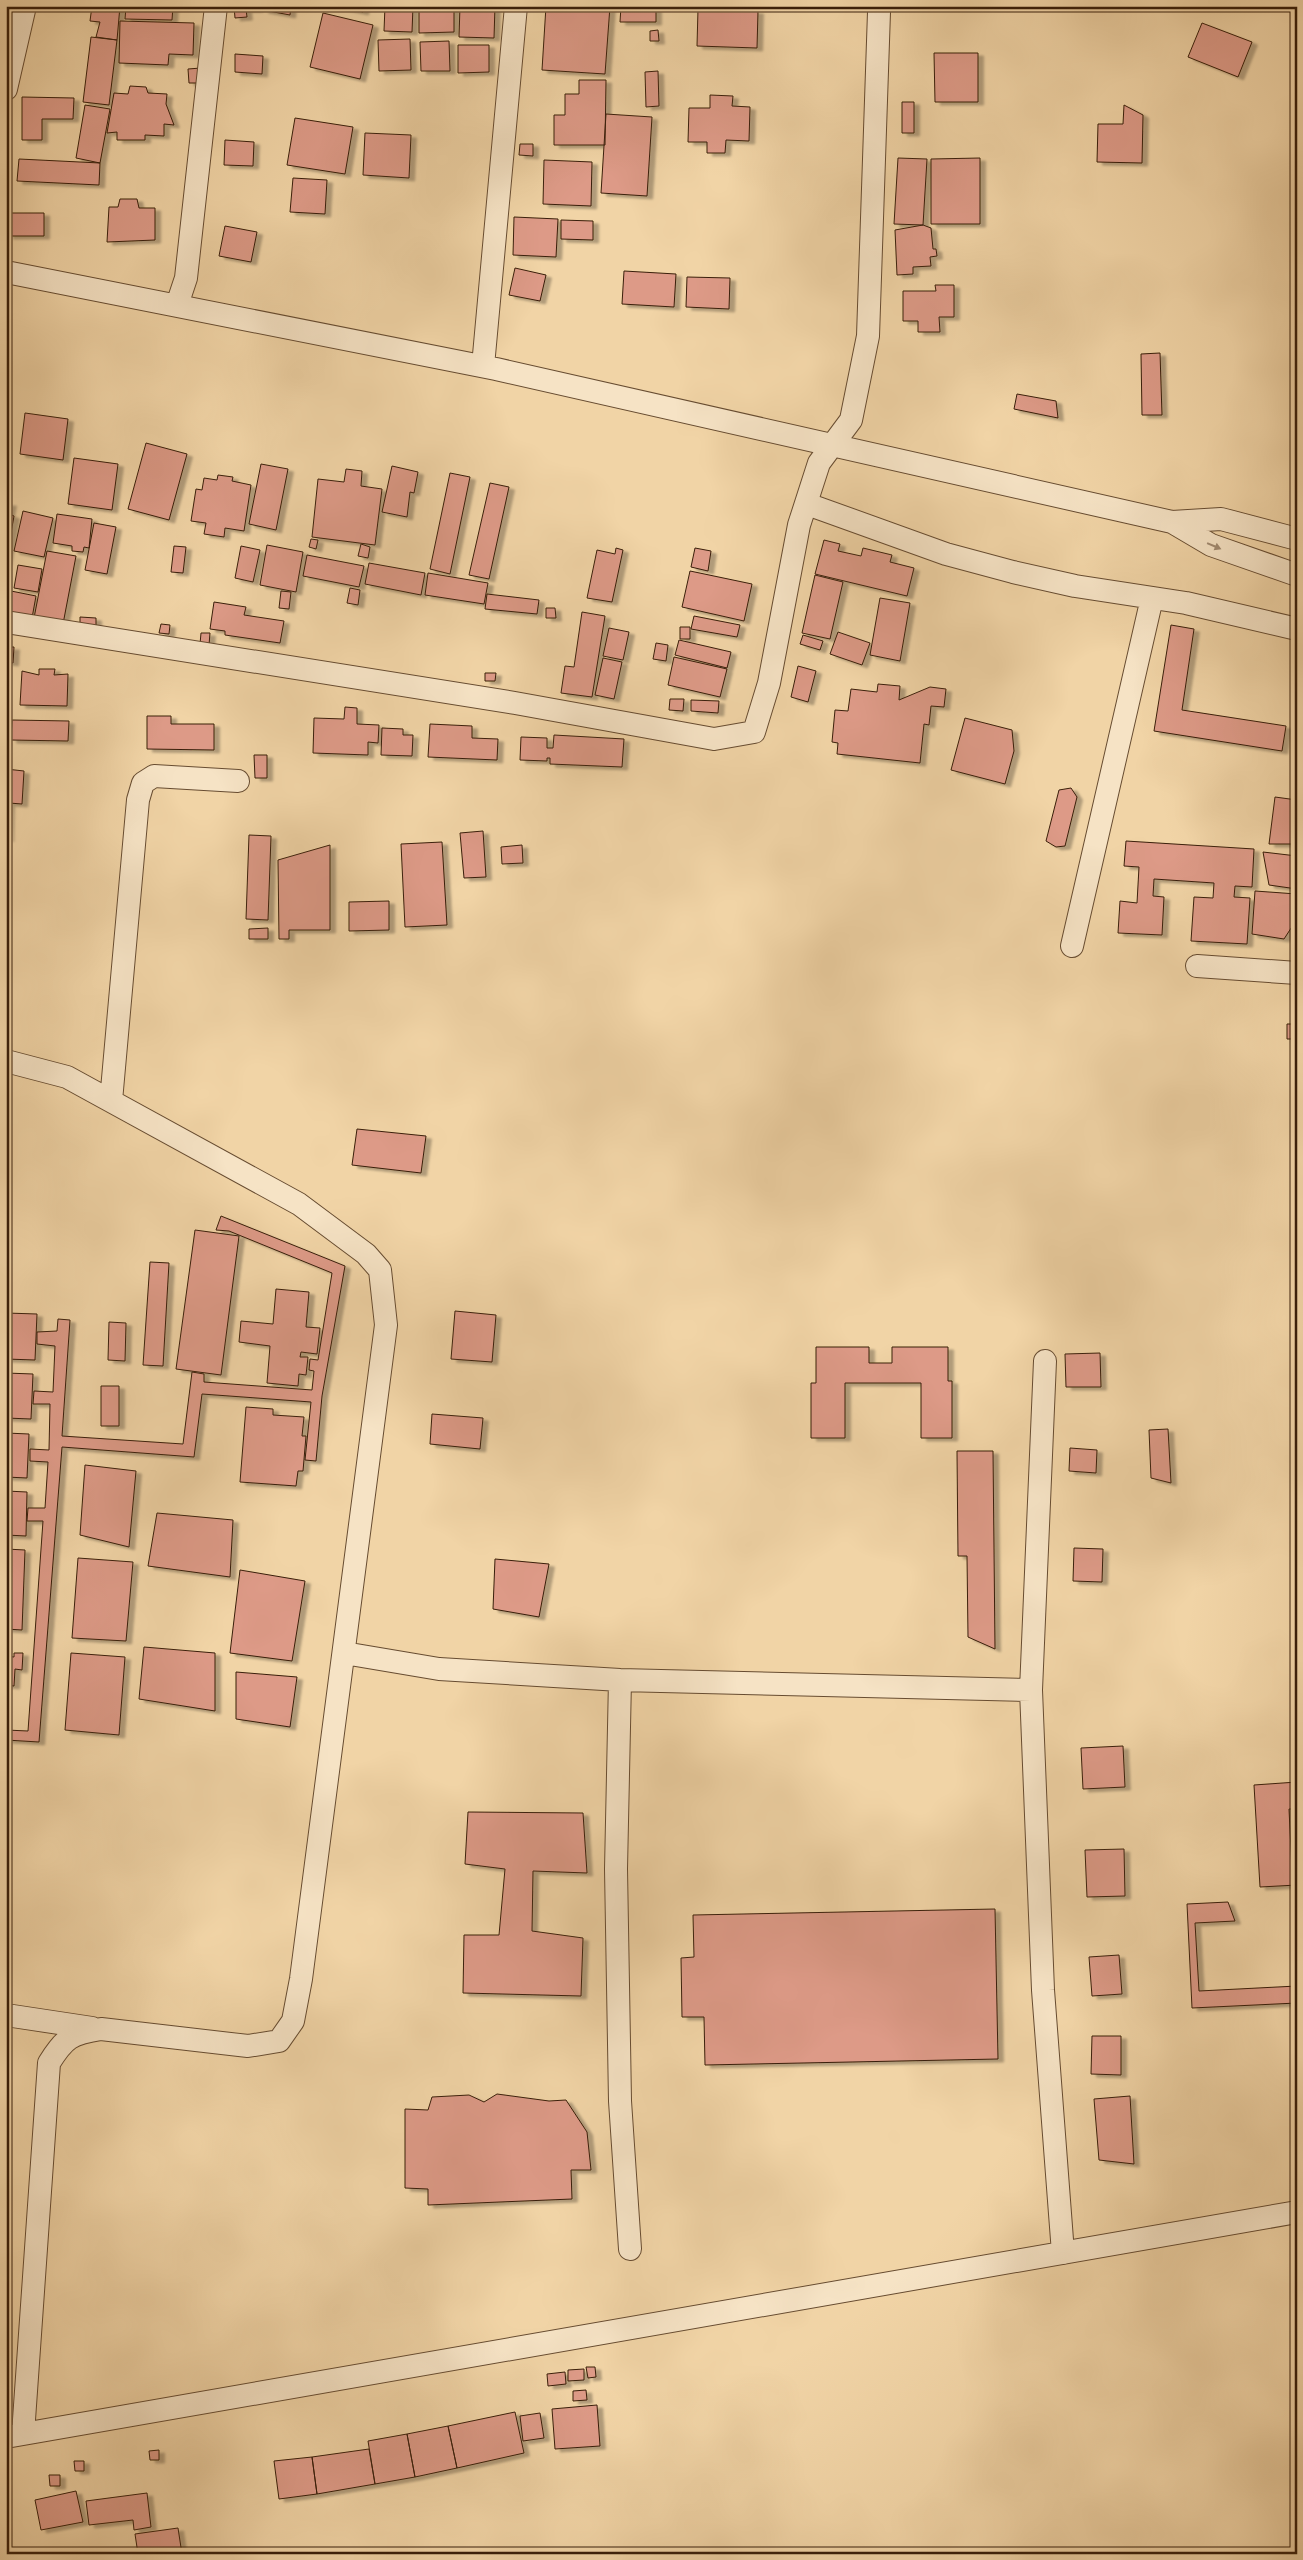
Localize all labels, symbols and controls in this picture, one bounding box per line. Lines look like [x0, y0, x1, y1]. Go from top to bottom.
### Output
one-way arrow [1207, 542, 1221, 550]

